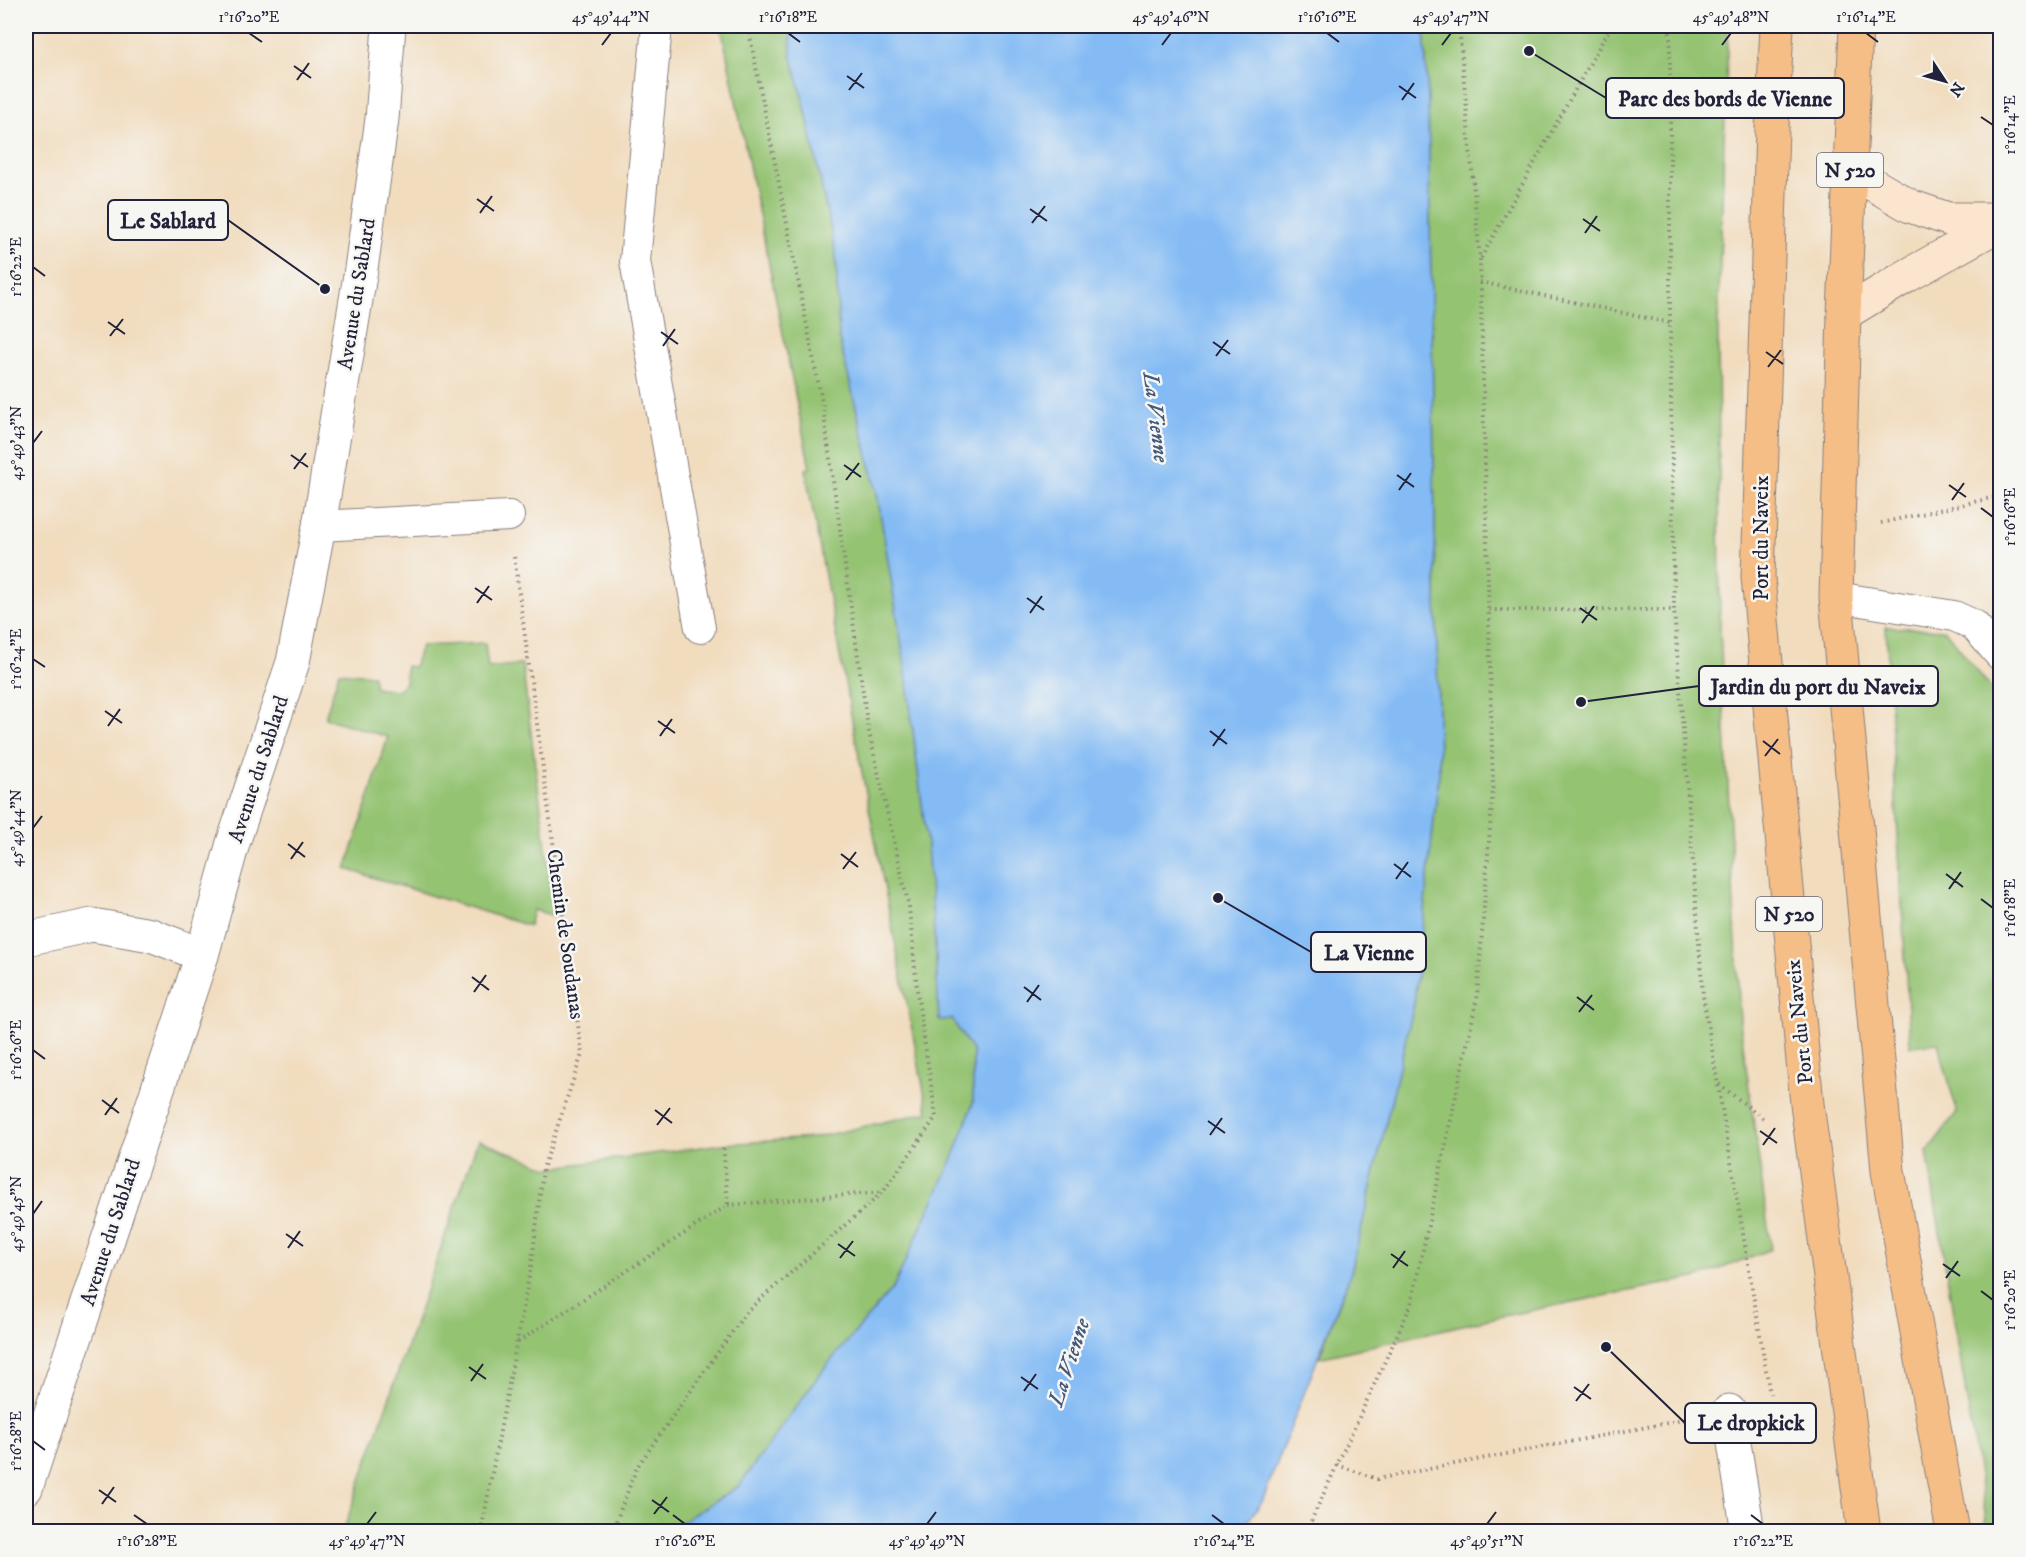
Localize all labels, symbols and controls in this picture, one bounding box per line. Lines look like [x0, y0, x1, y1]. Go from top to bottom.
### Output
text: 1°16'20"E [219, 8, 280, 27]
text: 45°49'44"N [572, 8, 650, 27]
text: 1°16'18"E [759, 8, 818, 27]
text: 45°49'46"N [1133, 8, 1209, 27]
text: 1°16'16"E [1298, 8, 1357, 27]
text: 45°49'47"N [1413, 8, 1489, 27]
text: 45°49'48"N [1693, 8, 1769, 27]
text: 1°16'14"E [1836, 8, 1896, 27]
north arrow [1915, 51, 1975, 111]
callout: Parc des bords de Vienne [1606, 78, 1844, 118]
text: N [1944, 78, 1968, 100]
text: Parc des bords de Vienne [1618, 86, 1832, 113]
text: 1°16'14"E [2001, 95, 2020, 155]
road number: N 520 [1817, 153, 1883, 187]
callout: Le Sablard [108, 200, 228, 240]
text: Le Sablard [120, 208, 217, 235]
street label: Avenue du Sablard [332, 216, 382, 372]
text: 1°16'22"E [7, 237, 26, 297]
water label: La Vienne [1136, 369, 1174, 464]
text: 45°49'43"N [7, 406, 26, 480]
street label: Port du Naveix [1749, 475, 1775, 601]
text: 1°16'16"E [2001, 487, 2020, 546]
text: 1°16'24"E [7, 628, 26, 690]
callout: Jardin du port du Naveix [1699, 666, 1938, 706]
text: Jardin du port du Naveix [1708, 674, 1926, 701]
street label: Avenue du Sablard [223, 692, 295, 846]
text: 45°49'44"N [7, 789, 26, 867]
street label: Chemin de Soudanas [540, 847, 590, 1021]
text: 1°16'18"E [2001, 878, 2020, 937]
road number: N 520 [1756, 897, 1822, 931]
callout: La Vienne [1311, 932, 1426, 972]
text: La Vienne [1324, 940, 1414, 967]
street label: Port du Naveix [1781, 958, 1819, 1086]
text: 1°16'26"E [7, 1019, 26, 1080]
street label: Avenue du Sablard [75, 1155, 147, 1309]
text: 45°49'45"N [7, 1176, 26, 1252]
text: 1°16'20"E [2001, 1269, 2020, 1330]
water label: La Vienne [1042, 1315, 1096, 1412]
callout: Le dropkick [1685, 1403, 1816, 1443]
text: 1°16'28"E [7, 1410, 26, 1471]
text: Le dropkick [1697, 1410, 1806, 1437]
text: 1°16'28"E [117, 1532, 178, 1551]
text: 45°49'47"N [329, 1532, 405, 1551]
text: 1°16'26"E [655, 1532, 716, 1551]
text: 45°49'49"N [889, 1532, 965, 1551]
text: 1°16'24"E [1193, 1532, 1255, 1551]
text: 45°49'51"N [1450, 1532, 1524, 1551]
text: 1°16'22"E [1733, 1532, 1793, 1551]

